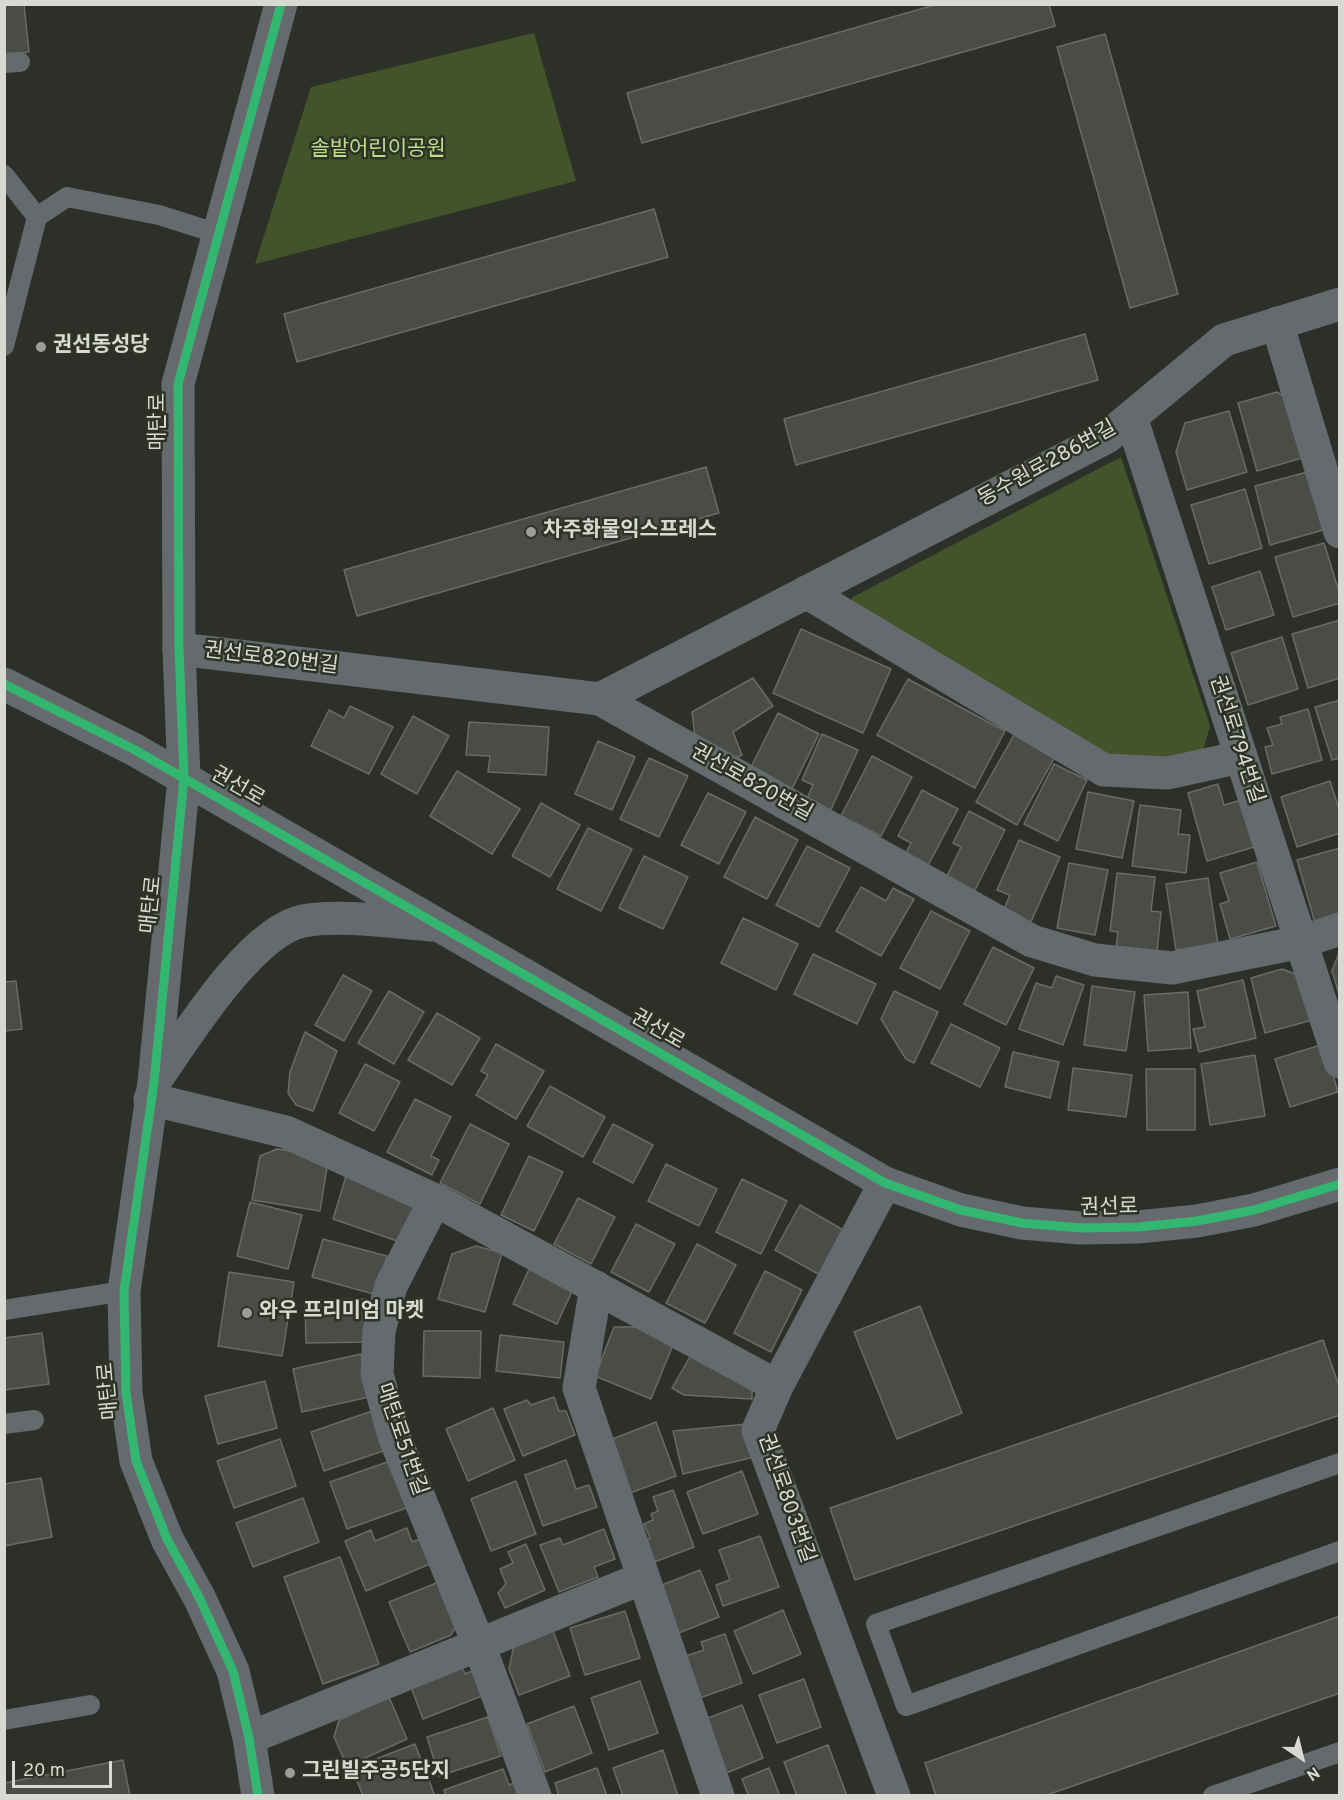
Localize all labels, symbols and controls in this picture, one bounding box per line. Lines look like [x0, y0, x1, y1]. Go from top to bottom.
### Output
park label: 솔밭어린이공원 [310, 138, 446, 164]
place label: 권선동성당 [53, 334, 150, 360]
marker: 권선동성당 [34, 340, 48, 354]
street label: 매탄로 [147, 393, 173, 451]
street label: 동수원로286번길 [974, 417, 1122, 513]
place label: 차주화물익스프레스 [543, 519, 717, 545]
marker: 차주화물익스프레스 [524, 525, 538, 539]
street label: 권선로820번길 [202, 639, 340, 681]
street label: 권선로794번길 [1202, 673, 1268, 807]
street label: 권선로820번길 [686, 740, 816, 828]
street label: 권선로 [206, 763, 268, 813]
street label: 매탄로 [137, 875, 169, 935]
street label: 권선로 [626, 1006, 688, 1056]
street label: 권선로 [1080, 1196, 1138, 1222]
place label: 와우 프리미엄 마켓 [259, 1300, 424, 1326]
marker: 와우 프리미엄 마켓 [240, 1306, 254, 1320]
street label: 매탄로 [95, 1361, 125, 1421]
street label: 매탄로51번길 [369, 1380, 431, 1500]
street label: 권선로803번길 [751, 1431, 819, 1567]
north arrow [1272, 1728, 1332, 1788]
scale bar [15, 1749, 116, 1787]
text: 20 m [23, 1760, 65, 1783]
place label: 그린빌주공5단지 [302, 1760, 450, 1786]
text: N [1302, 1761, 1323, 1784]
marker: 그린빌주공5단지 [283, 1766, 297, 1780]

